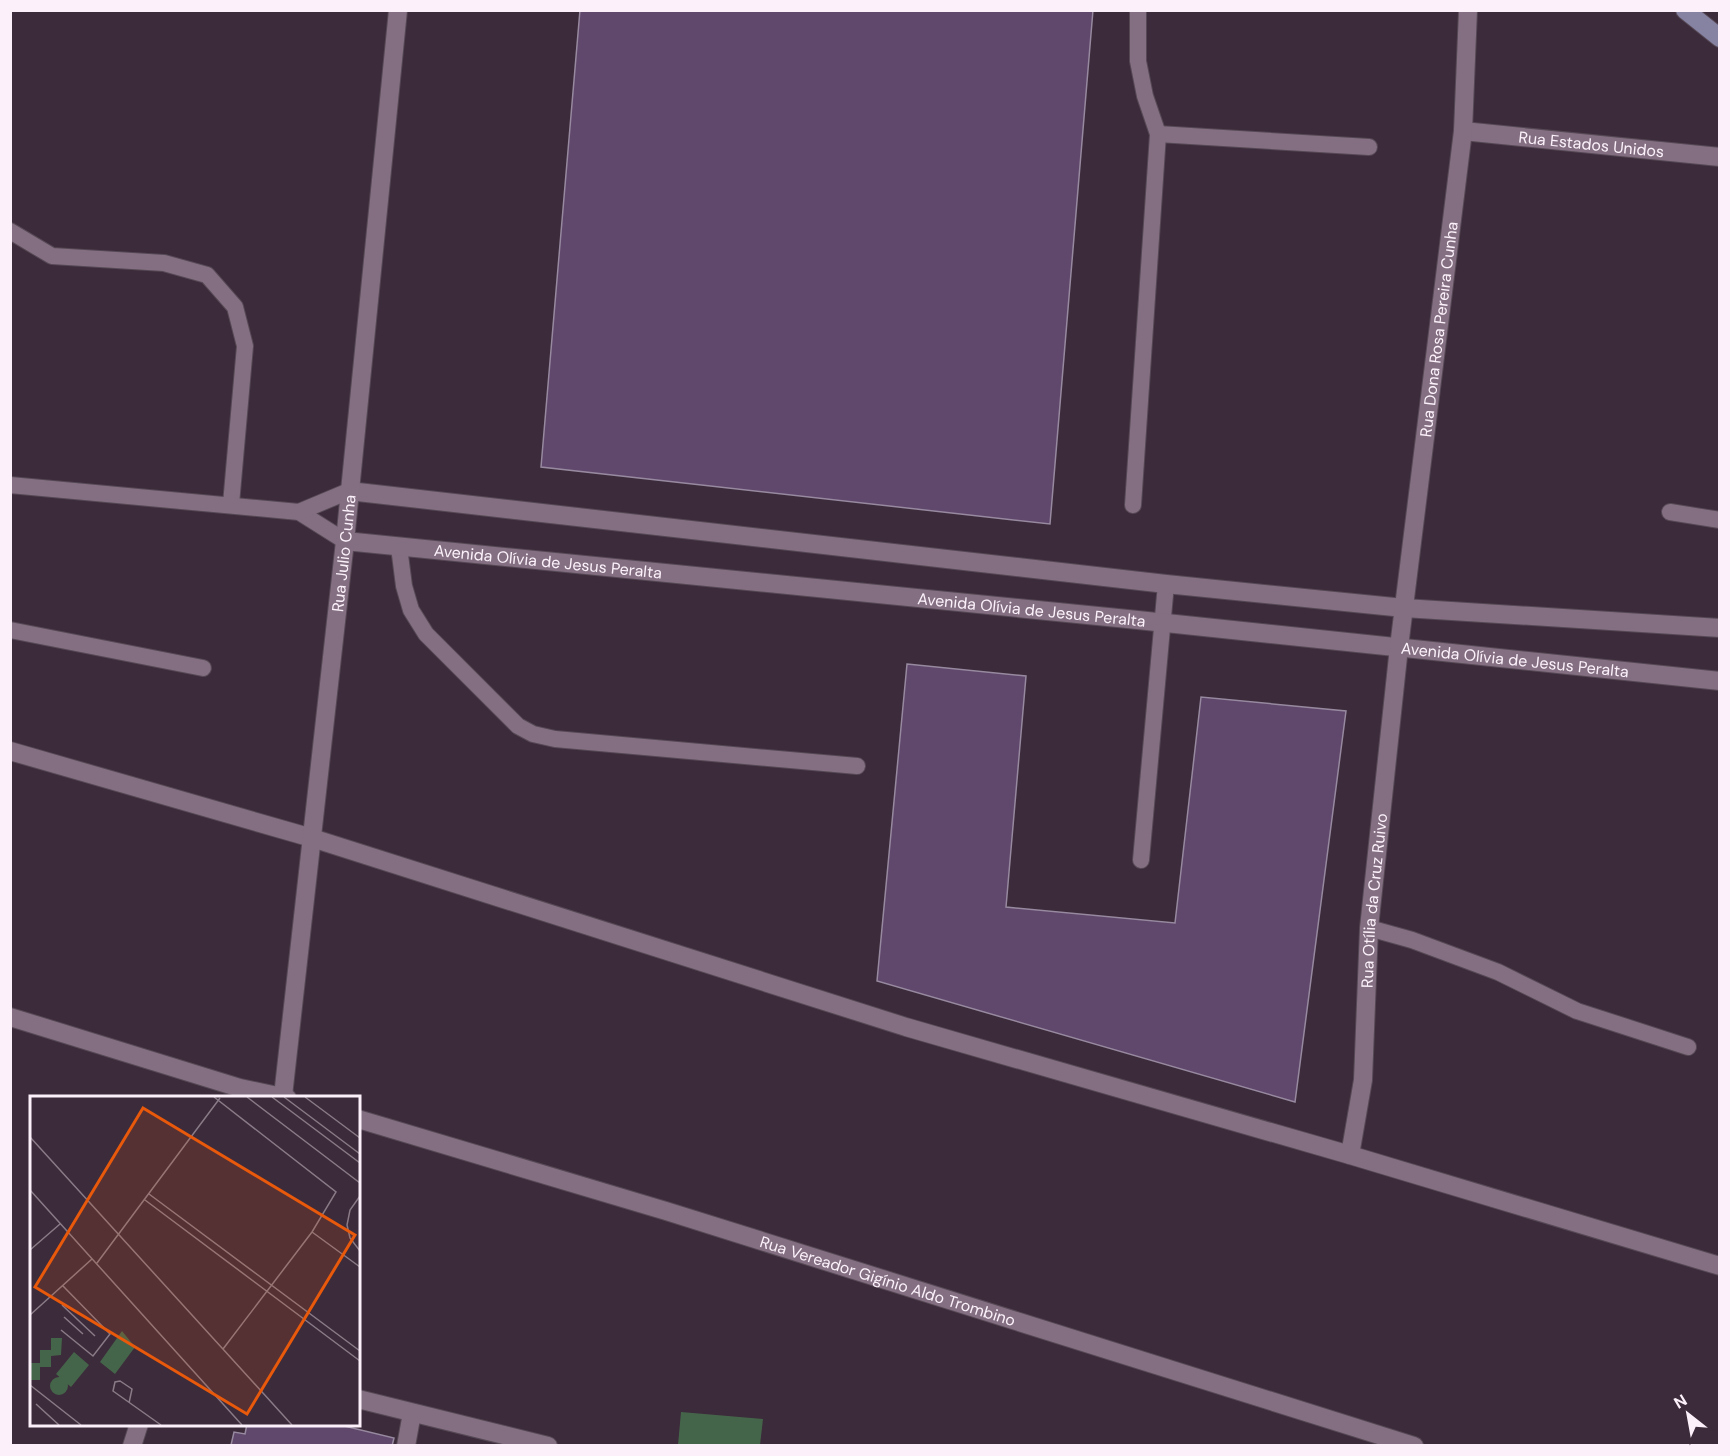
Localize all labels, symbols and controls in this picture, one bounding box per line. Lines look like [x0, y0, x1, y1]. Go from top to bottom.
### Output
street label: Rua Estados Unidos [1517, 127, 1665, 162]
street label: Rua Dona Rosa Pereira Cunha [1415, 220, 1463, 438]
street label: Rua Julio Cunha [327, 494, 361, 613]
street label: Avenida Olívia de Jesus Peralta [433, 540, 663, 584]
street label: Avenida Olívia de Jesus Peralta [917, 588, 1147, 632]
street label: Avenida Olívia de Jesus Peralta [1400, 638, 1630, 682]
street label: Rua Otília da Cruz Ruivo [1357, 812, 1392, 988]
inset map [30, 1096, 360, 1426]
street label: Rua Vereador Gigínio Aldo Trombino [757, 1231, 1018, 1331]
north arrow [1658, 1384, 1718, 1444]
text: N [1670, 1390, 1691, 1414]

